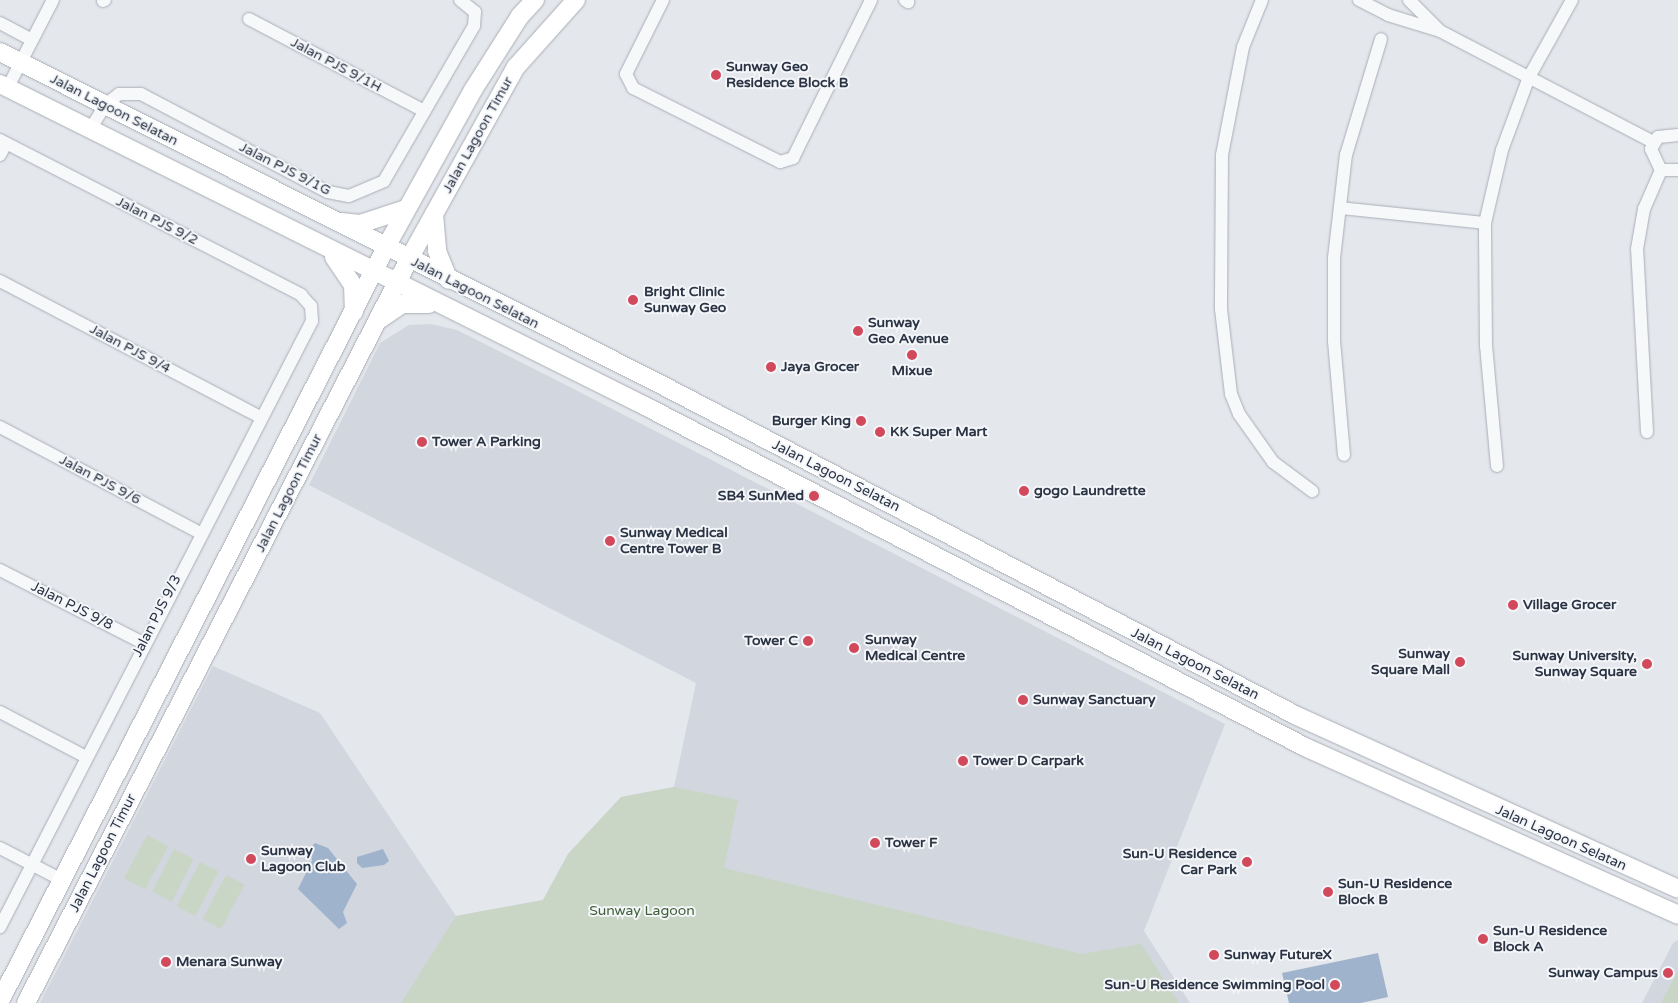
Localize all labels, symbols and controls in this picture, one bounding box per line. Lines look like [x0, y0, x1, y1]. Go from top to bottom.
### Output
street label: Jalan PJS 9/1H [288, 34, 384, 96]
place label: Sunway Geo Residence Block B [726, 59, 848, 92]
marker: Sunway Geo Residence Block B [710, 69, 722, 81]
street label: Jalan Lagoon Selatan [47, 70, 181, 150]
street label: Jalan Lagoon Timur [439, 74, 517, 196]
street label: Jalan PJS 9/1G [236, 139, 334, 199]
street label: Jalan PJS 9/2 [113, 193, 201, 249]
street label: Jalan Lagoon Selatan [408, 253, 542, 333]
place label: Bright Clinic Sunway Geo [644, 284, 726, 316]
marker: Bright Clinic Sunway Geo [626, 293, 640, 307]
place label: Sunway Geo Avenue [868, 315, 949, 348]
street label: Jalan PJS 9/4 [87, 321, 173, 377]
marker: Sunway Geo Avenue [852, 325, 864, 337]
marker: Mixue [906, 349, 918, 361]
place label: Jaya Grocer [781, 359, 859, 375]
marker: Jaya Grocer [765, 361, 777, 373]
place label: Mixue [892, 363, 932, 379]
place label: Burger King [772, 413, 851, 429]
marker: Burger King [855, 415, 867, 427]
place label: KK Super Mart [890, 424, 987, 440]
marker: KK Super Mart [874, 426, 886, 438]
street label: Jalan Lagoon Timur [252, 431, 326, 555]
place label: Tower A Parking [432, 434, 541, 450]
marker: Tower A Parking [416, 436, 428, 448]
street label: Jalan Lagoon Selatan [769, 436, 903, 516]
street label: Jalan PJS 9/6 [56, 451, 144, 509]
place label: gogo Laundrette [1034, 483, 1146, 499]
marker: gogo Laundrette [1018, 485, 1030, 497]
place label: SB4 SunMed [718, 488, 804, 504]
marker: SB4 SunMed [808, 490, 820, 502]
place label: Sunway Medical Centre Tower B [620, 525, 728, 558]
marker: Sunway Medical Centre Tower B [604, 535, 616, 547]
street label: Jalan PJS 9/3 [129, 572, 185, 660]
street label: Jalan PJS 9/8 [28, 578, 116, 634]
place label: Village Grocer [1523, 597, 1616, 613]
marker: Village Grocer [1507, 599, 1519, 611]
street label: Jalan Lagoon Selatan [1128, 624, 1262, 704]
place label: Sunway Medical Centre [865, 632, 965, 664]
place label: Tower C [744, 633, 798, 649]
marker: Tower C [802, 635, 814, 647]
marker: Sunway Medical Centre [847, 641, 861, 655]
place label: Sunway Square Mall [1371, 646, 1450, 679]
place label: Sunway University, Sunway Square [1513, 648, 1637, 680]
marker: Sunway Square Mall [1454, 656, 1466, 668]
marker: Sunway University, Sunway Square [1641, 658, 1653, 670]
place label: Sunway Sanctuary [1033, 692, 1155, 708]
marker: Sunway Sanctuary [1017, 694, 1029, 706]
place label: Tower D Carpark [973, 753, 1084, 769]
marker: Tower D Carpark [957, 755, 969, 767]
street label: Jalan Lagoon Timur [66, 791, 140, 915]
street label: Jalan Lagoon Selatan [1493, 802, 1629, 874]
place label: Tower F [885, 835, 937, 851]
marker: Tower F [869, 837, 881, 849]
place label: Sunway Lagoon Club [261, 843, 346, 876]
place label: Sun-U Residence Car Park [1123, 846, 1237, 879]
marker: Sunway Lagoon Club [245, 853, 257, 865]
marker: Sun-U Residence Car Park [1241, 856, 1253, 868]
place label: Sun-U Residence Block B [1338, 876, 1452, 909]
marker: Sun-U Residence Block B [1322, 886, 1334, 898]
park label: Sunway Lagoon [589, 903, 695, 919]
place label: Sun-U Residence Block A [1493, 923, 1607, 956]
marker: Sun-U Residence Block A [1477, 933, 1489, 945]
place label: Sunway FutureX [1224, 947, 1332, 963]
marker: Sunway FutureX [1208, 949, 1220, 961]
place label: Menara Sunway [176, 954, 282, 970]
marker: Menara Sunway [160, 956, 172, 968]
place label: Sunway Campus [1548, 965, 1658, 981]
marker: Sunway Campus [1662, 967, 1674, 979]
place label: Sun-U Residence Swimming Pool [1104, 977, 1325, 993]
marker: Sun-U Residence Swimming Pool [1329, 979, 1341, 991]

